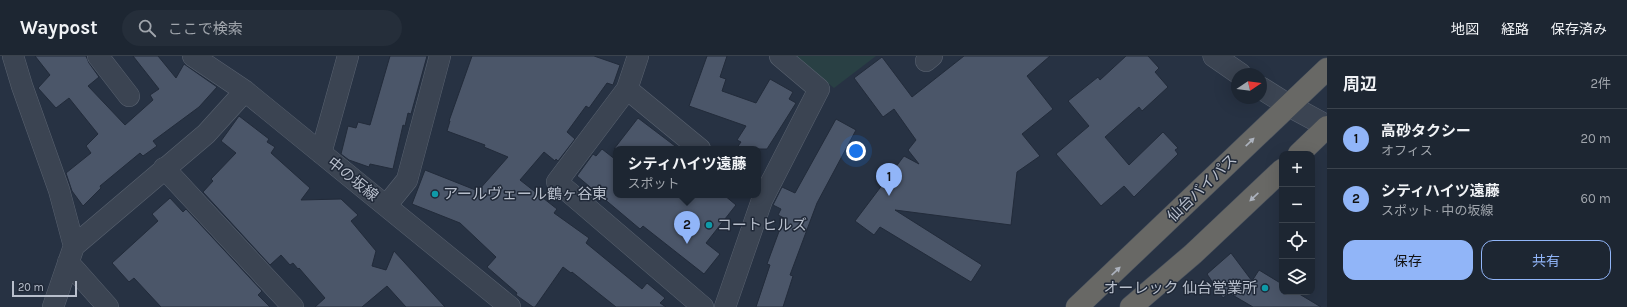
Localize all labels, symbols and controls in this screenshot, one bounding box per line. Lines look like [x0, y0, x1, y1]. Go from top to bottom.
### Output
search box [122, 10, 402, 46]
text: Waypost [20, 17, 98, 39]
icon: search [136, 17, 158, 39]
text: ここで検索 [168, 20, 243, 38]
text: 地図 [1451, 21, 1479, 38]
text: 経路 [1501, 21, 1529, 38]
text: 保存済み [1551, 21, 1607, 38]
north arrow [1231, 68, 1267, 104]
text: 周辺 [1343, 74, 1377, 94]
text: 2件 [1590, 76, 1611, 91]
text: 高砂タクシー [1381, 122, 1471, 140]
text: 1 [1354, 131, 1358, 146]
text: 20 m [1581, 131, 1611, 146]
one-way arrow [1245, 137, 1255, 147]
your location [846, 141, 866, 161]
text: オフィス [1381, 143, 1433, 158]
popup [613, 146, 761, 198]
street label: 仙台バイパス [1163, 150, 1241, 226]
map controls [1279, 151, 1315, 295]
button: + [1279, 151, 1315, 187]
street label: 中の坂線 [324, 153, 382, 205]
text: シティハイツ遠藤 [628, 155, 746, 173]
pin: 1 [876, 163, 902, 196]
text: スポット [628, 176, 680, 191]
text: シティハイツ遠藤 [1381, 182, 1500, 200]
place label: アールヴェール鶴ヶ谷東 [443, 185, 607, 203]
button: − [1279, 187, 1315, 223]
marker: アールヴェール鶴ヶ谷東 [430, 189, 440, 199]
text: 2 [1352, 191, 1360, 206]
text: 60 m [1581, 191, 1611, 206]
one-way arrow [1249, 192, 1259, 202]
text: スポット · 中の坂線 [1381, 203, 1494, 218]
pin: 2 [674, 211, 700, 244]
place label: コートヒルズ [717, 216, 807, 234]
marker: コートヒルズ [704, 220, 714, 230]
button: locate [1279, 223, 1315, 259]
button: 保存 [1343, 240, 1473, 280]
button: 共有 [1481, 240, 1611, 280]
button: layers [1279, 259, 1315, 295]
one-way arrow [1111, 266, 1121, 276]
scale bar [12, 279, 77, 298]
place label: オーレック 仙台営業所 [1103, 279, 1257, 297]
text: 20 m [18, 281, 44, 294]
marker: オーレック 仙台営業所 [1260, 283, 1270, 293]

